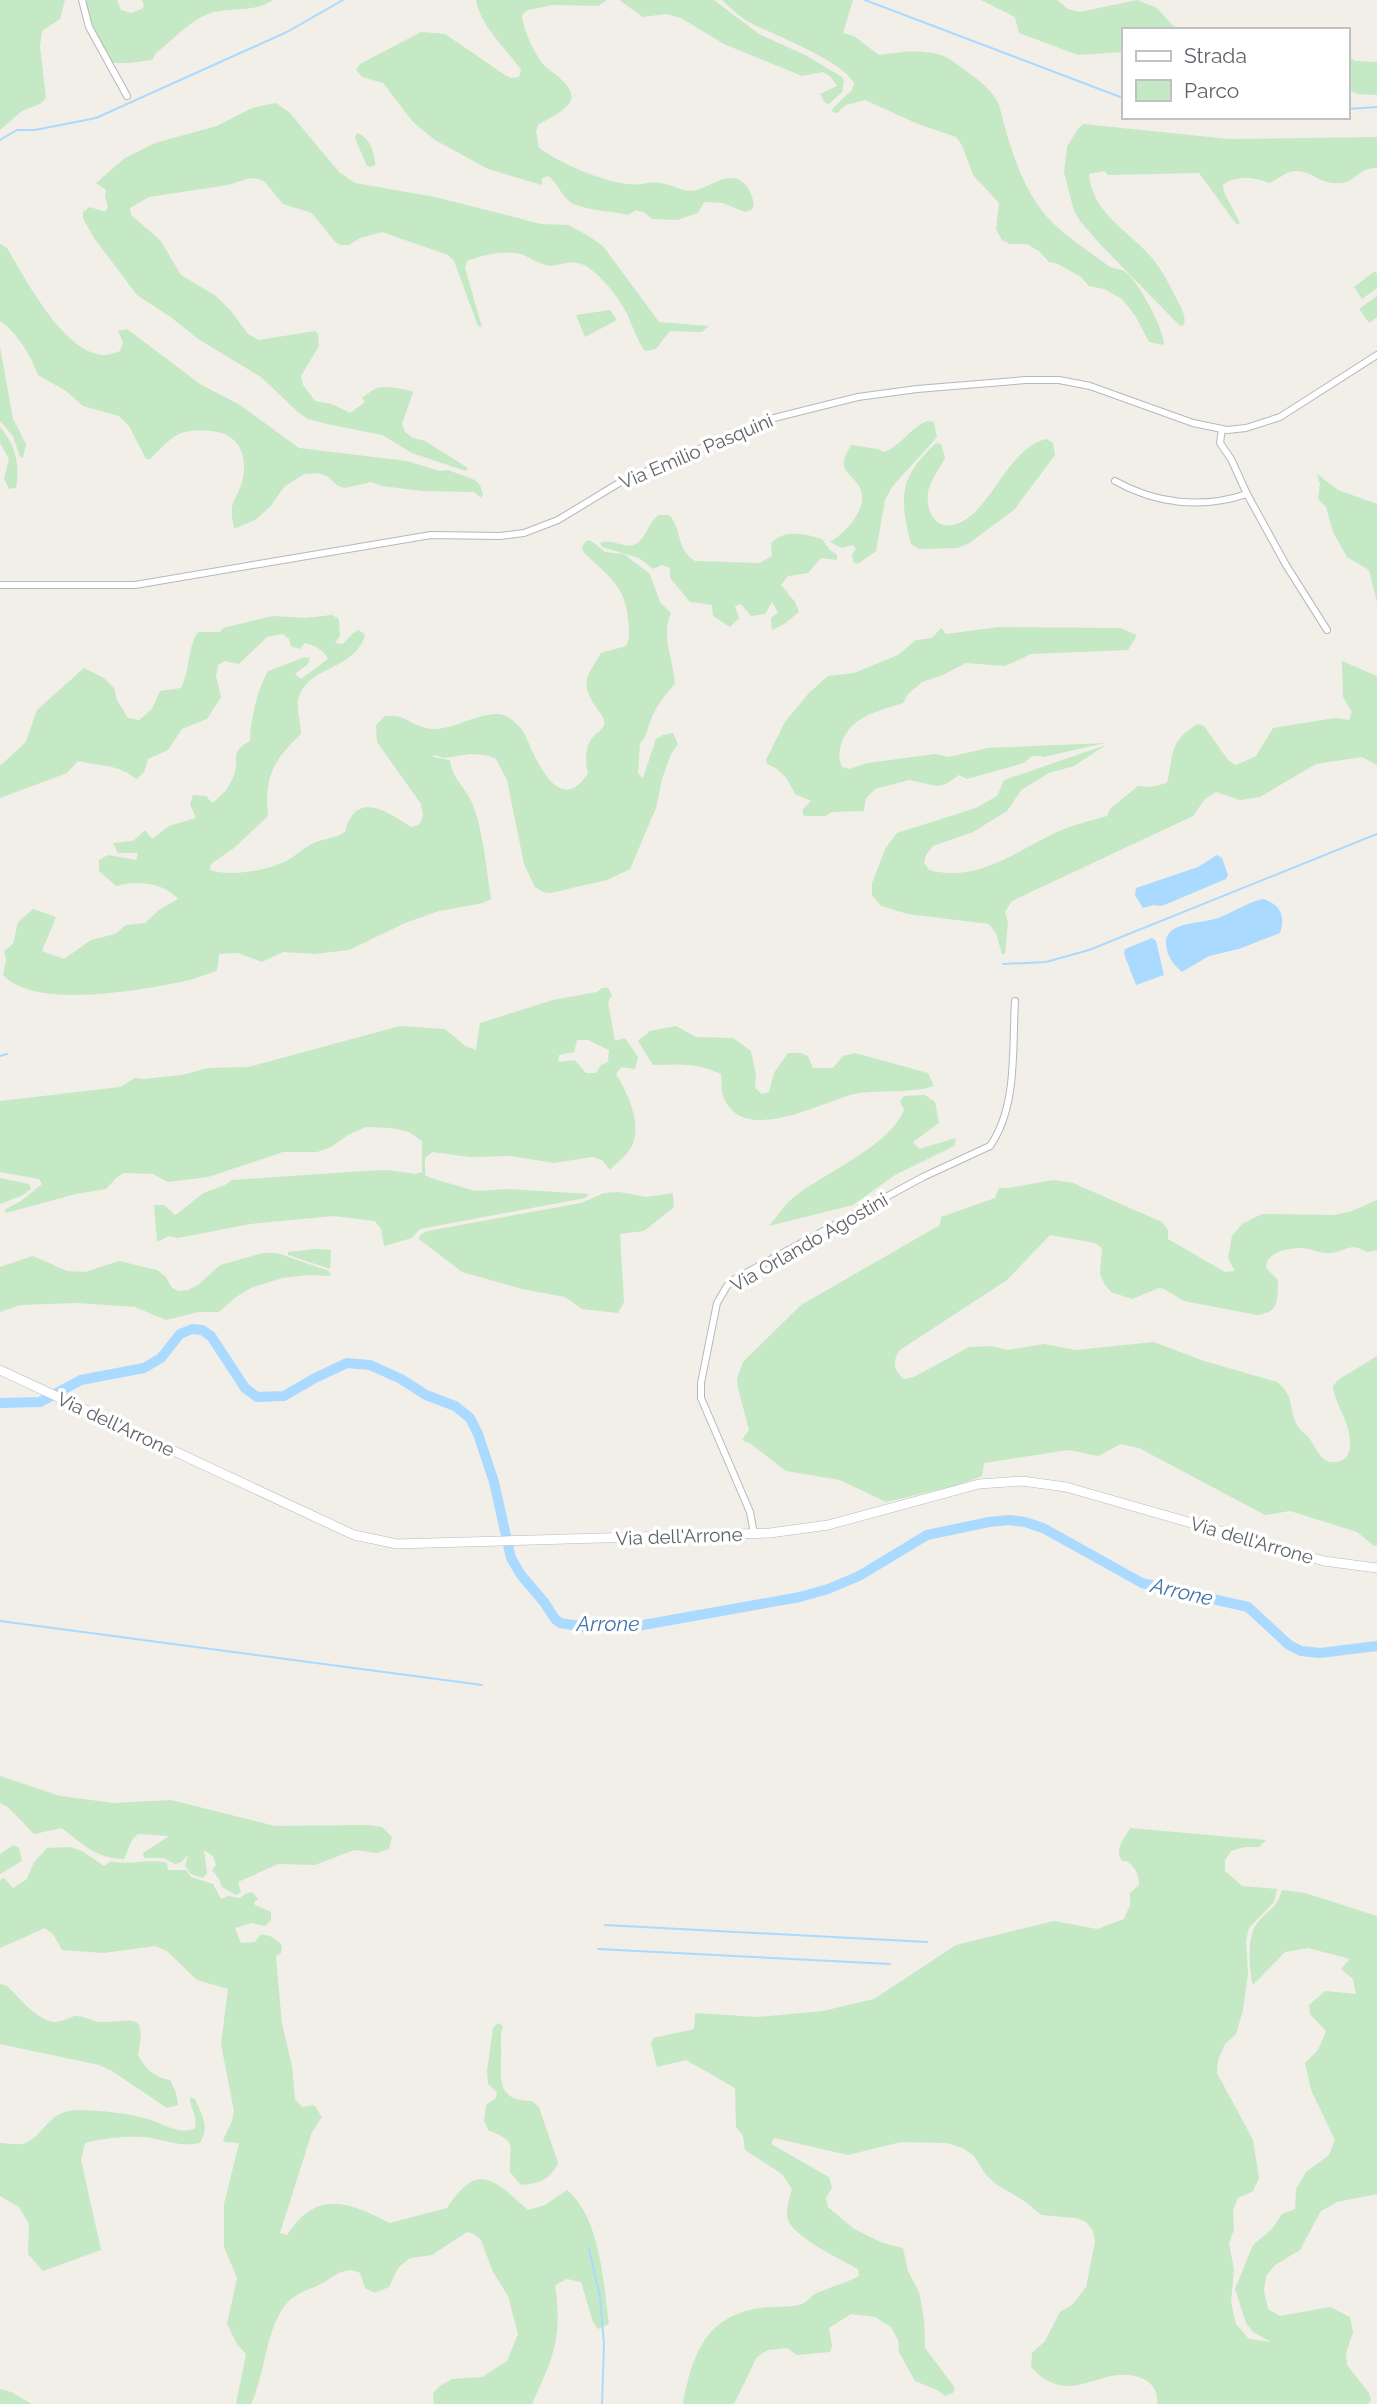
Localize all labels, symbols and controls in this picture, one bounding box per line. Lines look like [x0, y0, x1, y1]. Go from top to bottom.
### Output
legend [1122, 28, 1349, 119]
text: Strada [1184, 43, 1247, 68]
text: Parco [1184, 78, 1239, 103]
street label: Via Emilio Pasquini [616, 409, 776, 493]
street label: Via Orlando Agostini [727, 1188, 891, 1296]
street label: Via dell'Arrone [54, 1387, 178, 1461]
street label: Via dell'Arrone [1188, 1512, 1316, 1568]
street label: Via dell'Arrone [615, 1523, 743, 1549]
water label: Arrone [1148, 1572, 1216, 1611]
water label: Arrone [576, 1611, 639, 1636]

